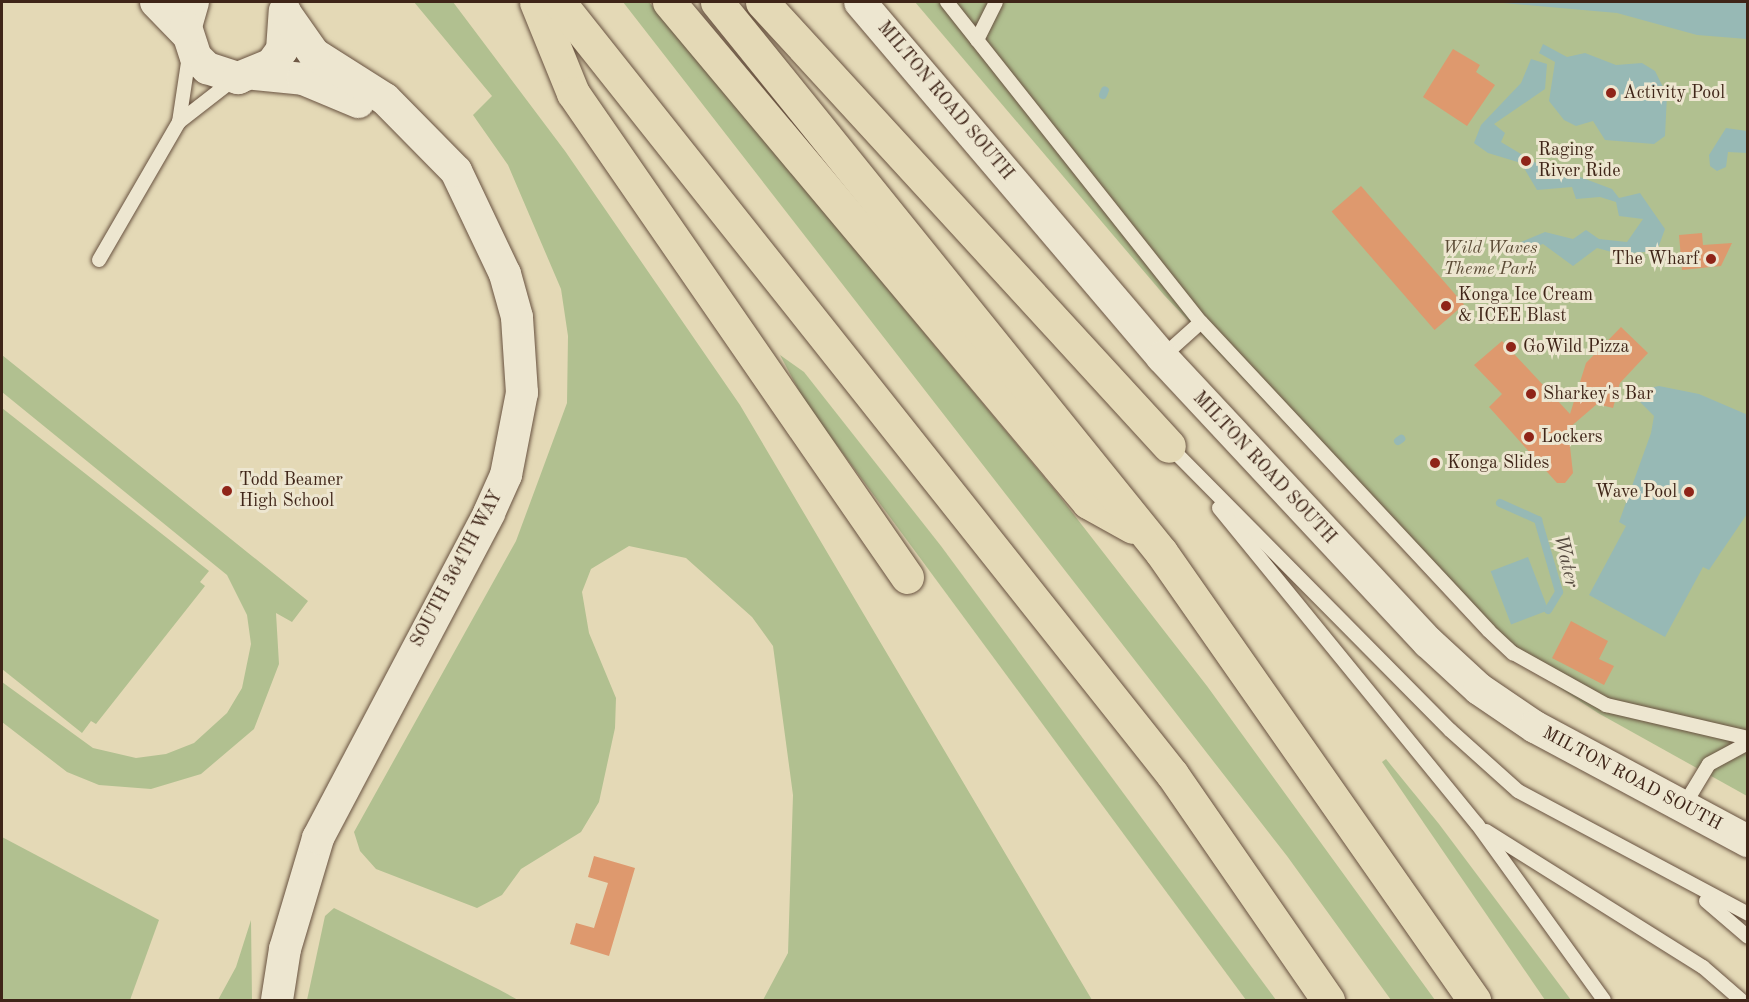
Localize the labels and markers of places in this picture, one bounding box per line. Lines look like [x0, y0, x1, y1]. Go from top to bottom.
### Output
place label: Activity Pool [1623, 82, 1725, 104]
marker: Activity Pool [1604, 86, 1618, 100]
place label: Raging River Ride [1538, 140, 1621, 182]
marker: Raging River Ride [1519, 154, 1533, 168]
place label: The Wharf [1612, 248, 1699, 270]
marker: The Wharf [1704, 252, 1718, 266]
place label: Konga Ice Cream & ICEE Blast [1458, 285, 1593, 328]
marker: Konga Ice Cream & ICEE Blast [1439, 299, 1453, 313]
place label: GoWild Pizza [1523, 336, 1629, 358]
marker: GoWild Pizza [1504, 340, 1518, 354]
place label: Sharkey's Bar [1543, 383, 1653, 405]
marker: Sharkey's Bar [1524, 387, 1538, 401]
place label: Lockers [1541, 426, 1603, 448]
marker: Lockers [1522, 430, 1536, 444]
place label: Konga Slides [1447, 452, 1549, 474]
marker: Konga Slides [1428, 456, 1442, 470]
place label: Todd Beamer High School [239, 470, 343, 512]
place label: Wave Pool [1595, 481, 1677, 503]
marker: Todd Beamer High School [220, 484, 234, 498]
marker: Wave Pool [1682, 485, 1696, 499]

